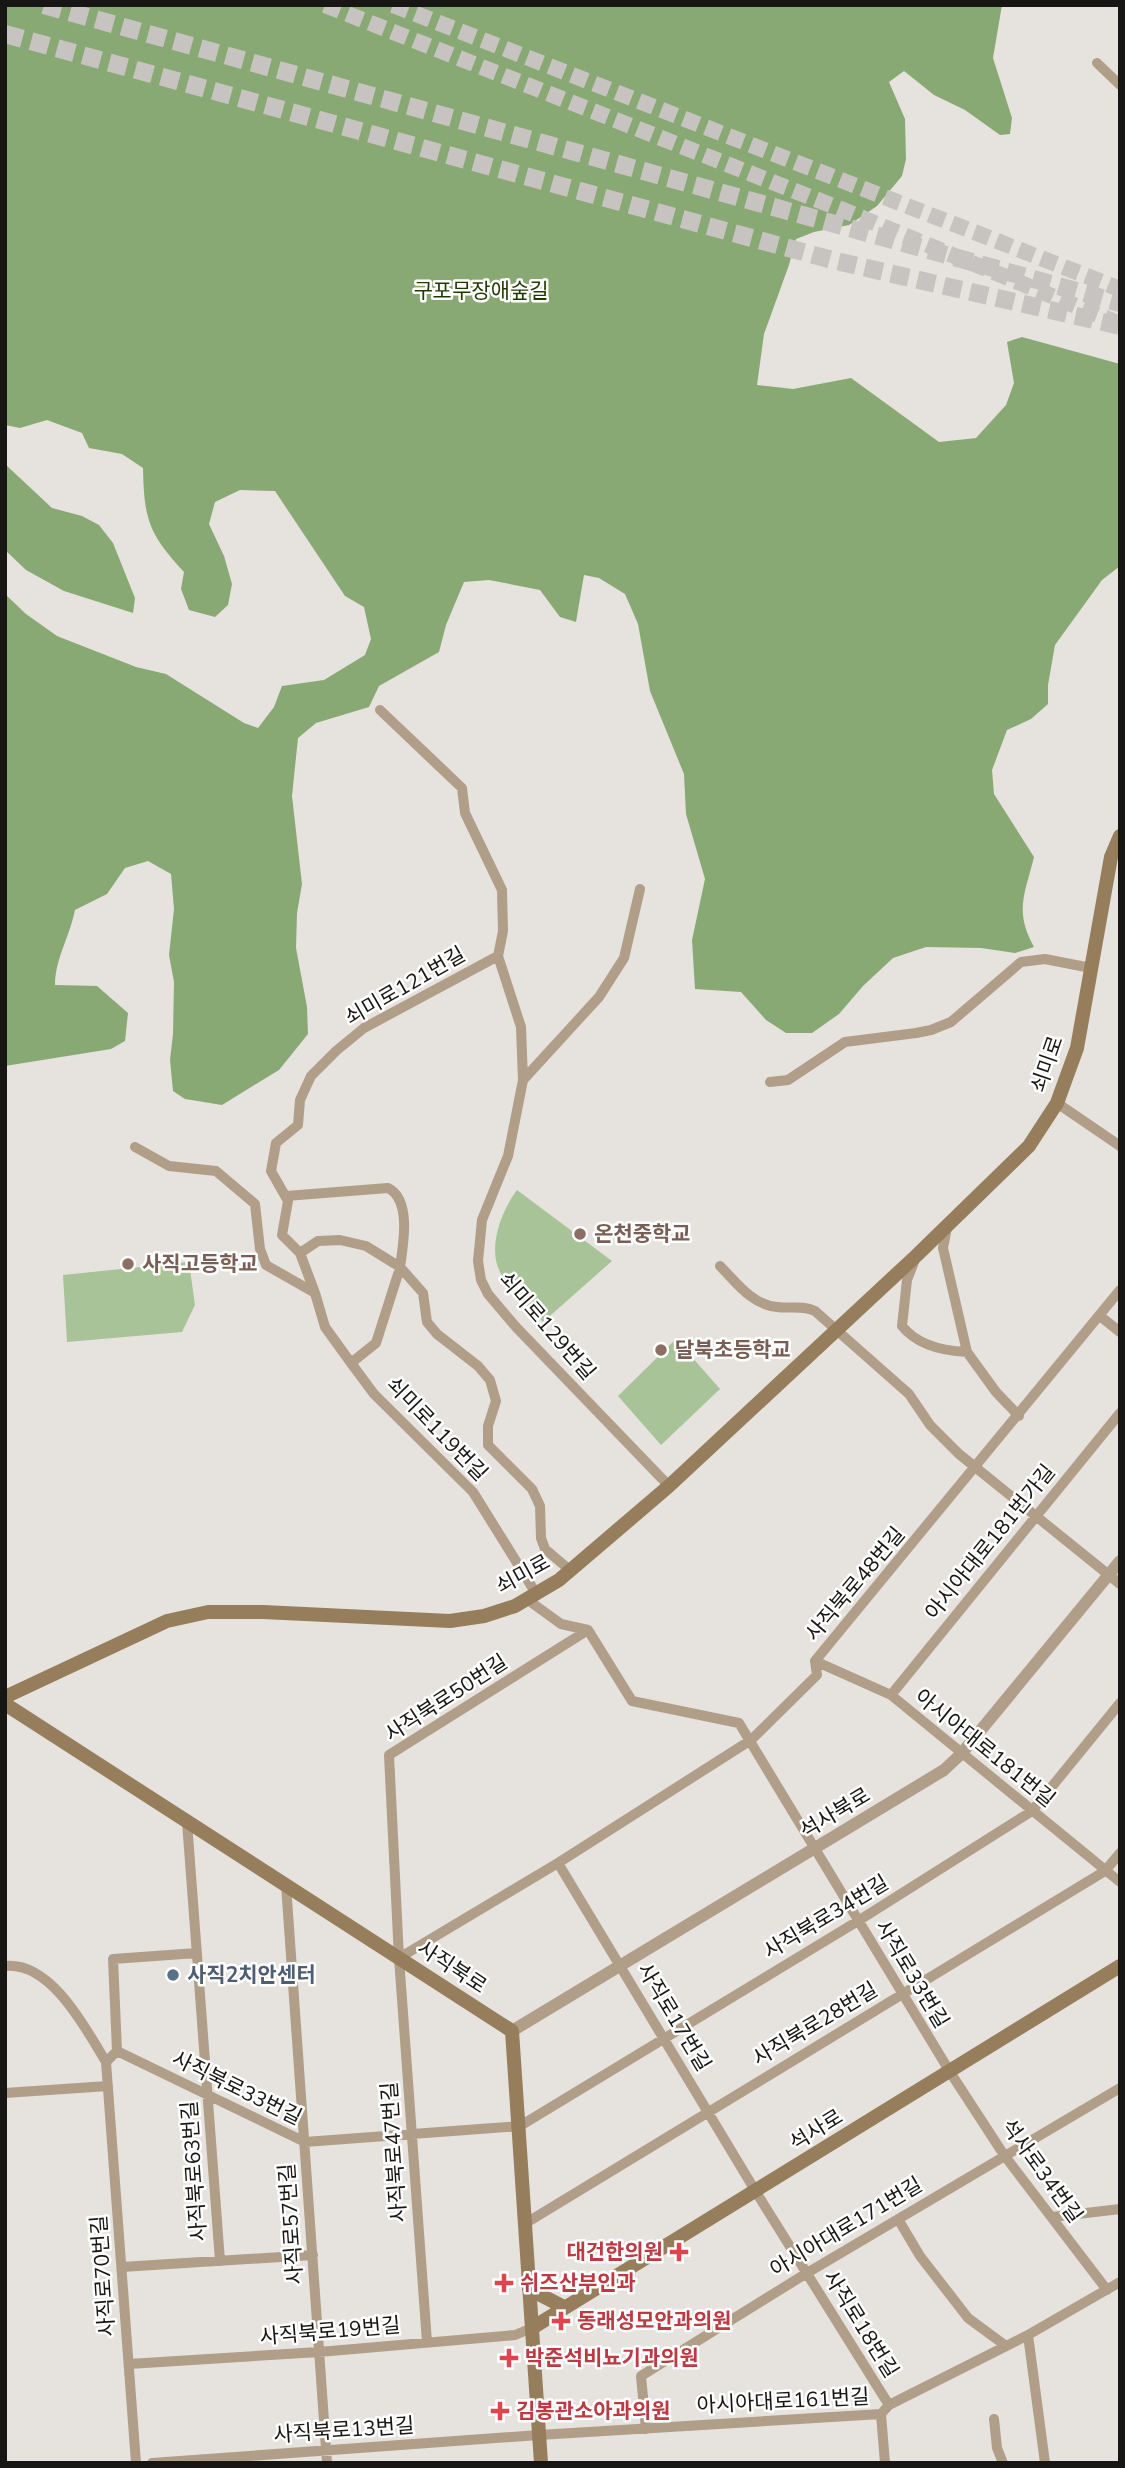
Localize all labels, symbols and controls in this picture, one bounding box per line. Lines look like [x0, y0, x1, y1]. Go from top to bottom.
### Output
park label: 구포무장애숲길 [413, 277, 549, 305]
street label: 쇠미로121번길 [340, 940, 470, 1032]
street label: 쇠미로 [1024, 1032, 1070, 1096]
place label: 온천중학교 [594, 1220, 691, 1248]
marker: 온천중학교 [572, 1226, 588, 1242]
place label: 사직고등학교 [142, 1250, 258, 1278]
marker: 사직고등학교 [120, 1256, 136, 1272]
street label: 쇠미로129번길 [492, 1266, 602, 1386]
place label: 달북초등학교 [675, 1336, 791, 1364]
marker: 달북초등학교 [653, 1342, 669, 1358]
street label: 쇠미로119번길 [380, 1371, 494, 1487]
street label: 아시아대로181번가길 [919, 1458, 1061, 1626]
street label: 사직북로48번길 [799, 1521, 911, 1647]
street label: 쇠미로 [491, 1548, 555, 1600]
street label: 사직북로50번길 [379, 1648, 513, 1748]
street label: 아시아대로181번길 [909, 1683, 1061, 1813]
street label: 석사북로 [795, 1781, 875, 1845]
street label: 사직북로34번길 [758, 1869, 894, 1965]
street label: 사직로33번길 [869, 1915, 955, 2033]
street label: 사직북로 [412, 1934, 492, 2000]
street label: 사직로17번길 [631, 1958, 717, 2076]
place label: 사직2치안센터 [187, 1961, 316, 1989]
marker: 사직2치안센터 [165, 1967, 181, 1983]
street label: 사직북로28번길 [747, 1976, 883, 2072]
street label: 사직북로33번길 [167, 2044, 307, 2132]
street label: 사직북로47번길 [375, 2081, 413, 2223]
street label: 사직북로63번길 [175, 2100, 213, 2242]
street label: 석사로 [784, 2103, 848, 2157]
street label: 석사로34번길 [995, 2113, 1089, 2229]
street label: 사직로57번길 [273, 2162, 309, 2286]
street label: 아시아대로171번길 [765, 2170, 927, 2284]
street label: 사직로70번길 [85, 2214, 121, 2338]
place label: 대건한의원 [566, 2238, 663, 2266]
marker: 대건한의원 [669, 2242, 689, 2262]
street label: 사직로18번길 [817, 2265, 905, 2383]
place label: 쉬즈산부인과 [520, 2269, 636, 2297]
marker: 쉬즈산부인과 [494, 2273, 514, 2293]
place label: 동래성모안과의원 [577, 2307, 732, 2335]
street label: 사직북로19번길 [258, 2311, 402, 2351]
marker: 동래성모안과의원 [551, 2311, 571, 2331]
place label: 박준석비뇨기과의원 [525, 2344, 699, 2372]
marker: 박준석비뇨기과의원 [499, 2348, 519, 2368]
street label: 아시아대로161번길 [696, 2382, 870, 2420]
place label: 김봉관소아과의원 [516, 2397, 671, 2425]
marker: 김봉관소아과의원 [490, 2401, 510, 2421]
street label: 사직북로13번길 [273, 2411, 415, 2449]

